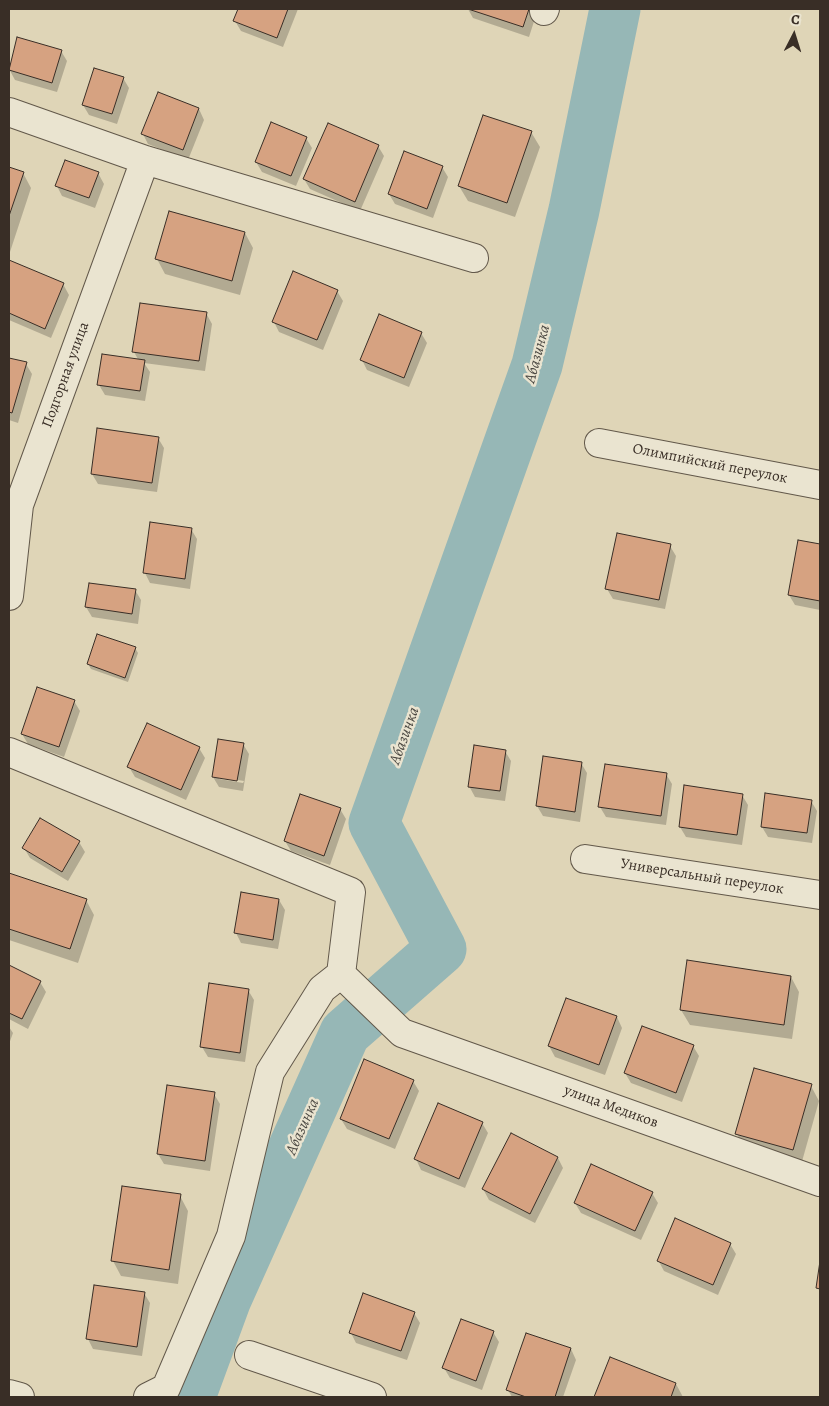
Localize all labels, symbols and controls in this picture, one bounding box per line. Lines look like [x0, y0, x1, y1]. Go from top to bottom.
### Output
north arrow [769, 10, 819, 60]
text: С [790, 10, 800, 29]
street label: Подгорная улица [39, 320, 93, 430]
water label: Абазинка [521, 323, 555, 385]
street label: Олимпийский переулок [631, 440, 789, 488]
water label: Абазинка [386, 705, 424, 767]
street label: Универсальный переулок [619, 855, 785, 899]
street label: улица Медиков [561, 1082, 661, 1132]
water label: Абазинка [282, 1096, 324, 1158]

